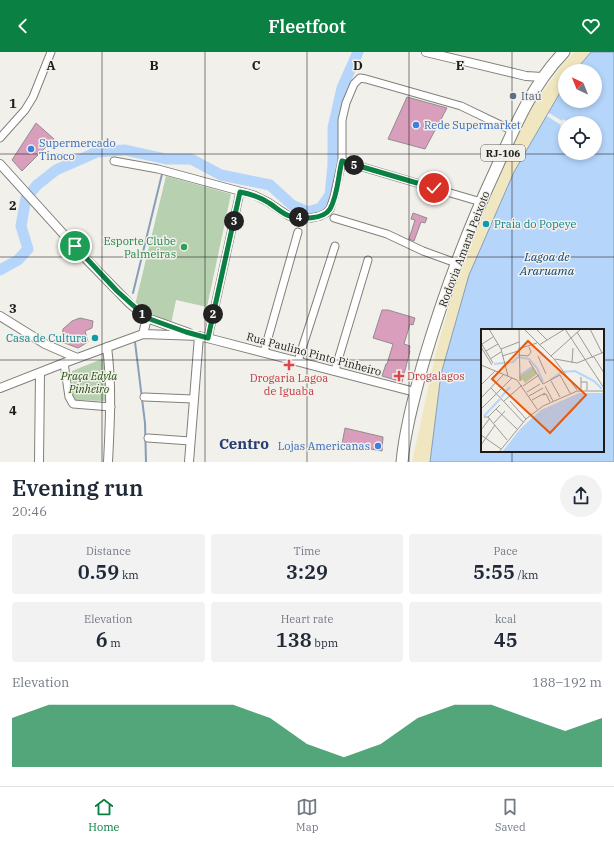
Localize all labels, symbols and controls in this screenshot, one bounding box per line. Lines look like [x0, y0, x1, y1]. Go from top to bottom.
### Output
icon: back [12, 15, 34, 37]
text: Fleetfoot [268, 15, 346, 38]
icon: heart [580, 15, 602, 37]
text: A [46, 57, 56, 74]
text: B [149, 57, 159, 74]
text: C [252, 57, 261, 74]
text: D [353, 57, 363, 74]
text: E [456, 57, 464, 74]
north arrow [558, 64, 602, 108]
map controls [558, 64, 602, 160]
place label: Itaú [521, 89, 542, 103]
marker: Itaú [508, 91, 518, 101]
text: 1 [9, 95, 17, 112]
button: locate [558, 116, 602, 160]
place label: Rede Supermarket [424, 118, 521, 132]
marker: Rede Supermarket [411, 120, 421, 130]
place label: Supermercado Tinoco [39, 136, 116, 163]
marker: Supermercado Tinoco [26, 144, 36, 154]
road number: RJ-106 [481, 145, 525, 161]
pin: 5 [344, 155, 364, 175]
text: 5 [351, 158, 357, 172]
pin [417, 171, 451, 205]
icon: check [423, 177, 445, 199]
street label: Rodovia Amaral Peixoto [435, 189, 493, 309]
text: 2 [9, 197, 17, 214]
pin: 4 [289, 207, 309, 227]
text: 4 [296, 210, 302, 224]
pin: 3 [224, 211, 244, 231]
text: 3 [231, 214, 237, 228]
place label: Praia do Popeye [494, 217, 576, 231]
marker: Praia do Popeye [481, 219, 491, 229]
pin [58, 229, 92, 263]
place label: Esporte Clube Palmeiras [103, 234, 176, 261]
icon: arrive [64, 235, 86, 257]
marker: Esporte Clube Palmeiras [179, 242, 189, 252]
water label: Lagoa de Araruama [519, 249, 575, 278]
text: 3 [9, 300, 17, 317]
pin: 1 [132, 304, 152, 324]
pin: 2 [203, 304, 223, 324]
text: 1 [139, 307, 145, 321]
text: 2 [210, 307, 216, 321]
street label: Rua Paulino Pinto Pinheiro [245, 329, 383, 379]
inset map [481, 329, 604, 452]
place label: Casa de Cultura [6, 331, 87, 345]
marker: Casa de Cultura [90, 333, 100, 343]
marker: Drogaria Lagoa de Iguaba [284, 360, 294, 370]
park label: Praça Edyla Pinheiro [60, 369, 117, 396]
place label: Drogalagos [407, 369, 465, 383]
place label: Drogaria Lagoa de Iguaba [250, 371, 328, 398]
marker: Drogalagos [394, 371, 404, 381]
text: 4 [9, 402, 17, 419]
district label: Centro [219, 434, 269, 453]
place label: Lojas Americanas [278, 439, 370, 453]
marker: Lojas Americanas [373, 441, 383, 451]
text: Evening run [12, 473, 143, 502]
button: share [560, 475, 602, 517]
text: 20:46 [12, 503, 47, 520]
text: Distance [86, 544, 131, 558]
text: Time [293, 544, 321, 558]
text: Pace [494, 544, 518, 558]
text: 0.59 [78, 558, 119, 585]
text: 3:29 [286, 558, 328, 585]
text: 5:55 [473, 558, 515, 585]
text: km [119, 568, 139, 582]
text: /km [515, 568, 538, 582]
text: Elevation [84, 612, 133, 626]
text: Heart rate [281, 612, 333, 626]
text: kcal [495, 612, 516, 626]
text: 6 [96, 626, 108, 653]
text: 138 [276, 626, 312, 653]
text: 45 [494, 626, 518, 653]
text: m [108, 636, 121, 650]
text: bpm [312, 636, 338, 650]
text: Elevation [12, 674, 69, 691]
text: 188–192 m [532, 674, 602, 691]
tab: Home [88, 796, 120, 834]
tab: Map [296, 796, 318, 834]
tab: Saved [495, 796, 526, 834]

